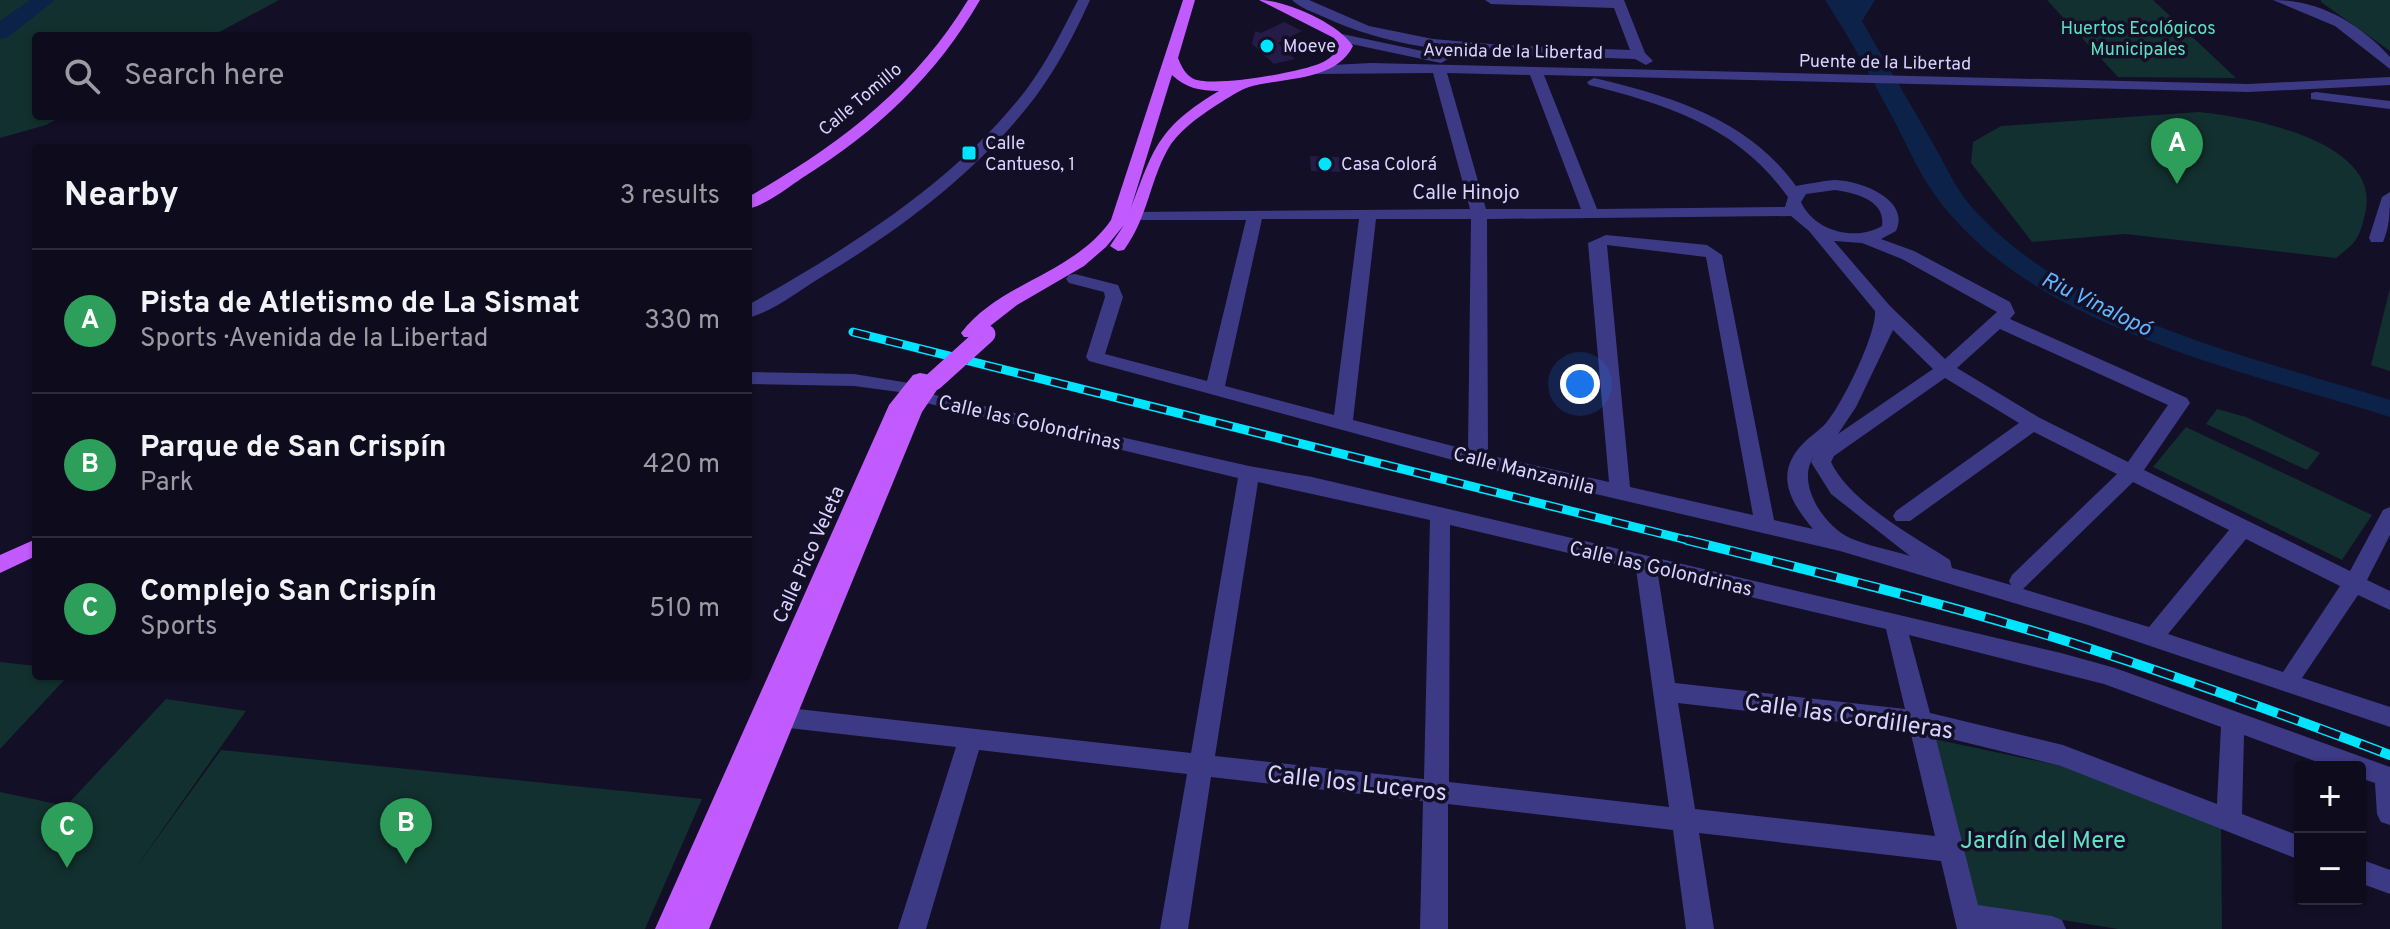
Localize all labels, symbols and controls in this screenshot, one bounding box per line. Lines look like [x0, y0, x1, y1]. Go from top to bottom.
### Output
park label: Huertos Ecológicos Municipales [2060, 18, 2216, 62]
search box [32, 32, 752, 120]
place label: Moeve [1283, 36, 1336, 59]
marker: Moeve [1258, 37, 1276, 55]
street label: Avenida de la Libertad [1423, 39, 1603, 66]
street label: Puente de la Libertad [1799, 50, 1971, 77]
icon: search [60, 54, 104, 98]
text: Search here [124, 58, 284, 95]
street label: Calle Tomillo [815, 59, 907, 142]
pin: A [2151, 118, 2203, 184]
place label: Calle Cantueso, 1 [985, 133, 1075, 177]
marker: Calle Cantueso, 1 [960, 144, 978, 162]
place label: Casa Colorá [1341, 154, 1437, 177]
marker: Casa Colorá [1316, 155, 1334, 173]
text: Nearby [64, 175, 179, 218]
text: 3 results [620, 180, 720, 213]
street label: Calle Hinojo [1412, 181, 1520, 207]
water label: Riu Vinalopó [2037, 267, 2156, 344]
text: Pista de Atletismo de La Sismat [140, 286, 580, 323]
text: A [81, 305, 99, 338]
text: 330 m [644, 305, 720, 338]
text: Sports · Avenida de la Libertad [140, 323, 488, 356]
your location [1560, 364, 1600, 404]
street label: Calle las Golondrinas [935, 390, 1124, 458]
text: Parque de San Crispín [140, 430, 447, 467]
street label: Calle Manzanilla [1450, 442, 1597, 502]
text: B [81, 449, 99, 482]
text: 420 m [643, 449, 720, 482]
text: Park [140, 467, 194, 500]
street label: Calle Pico Veleta [768, 482, 852, 628]
street label: Calle las Golondrinas [1566, 536, 1755, 604]
text: Complejo San Crispín [140, 574, 437, 611]
text: C [82, 593, 98, 626]
text: 510 m [649, 593, 720, 626]
text: Sports [140, 611, 217, 644]
street label: Calle las Cordilleras [1742, 688, 1955, 748]
street label: Calle los Luceros [1265, 761, 1448, 809]
map controls [2294, 761, 2366, 905]
button: + [2294, 761, 2366, 833]
pin: B [380, 798, 432, 864]
pin: C [41, 802, 93, 868]
park label: Jardín del Mere [1960, 827, 2126, 857]
button: − [2294, 833, 2366, 905]

